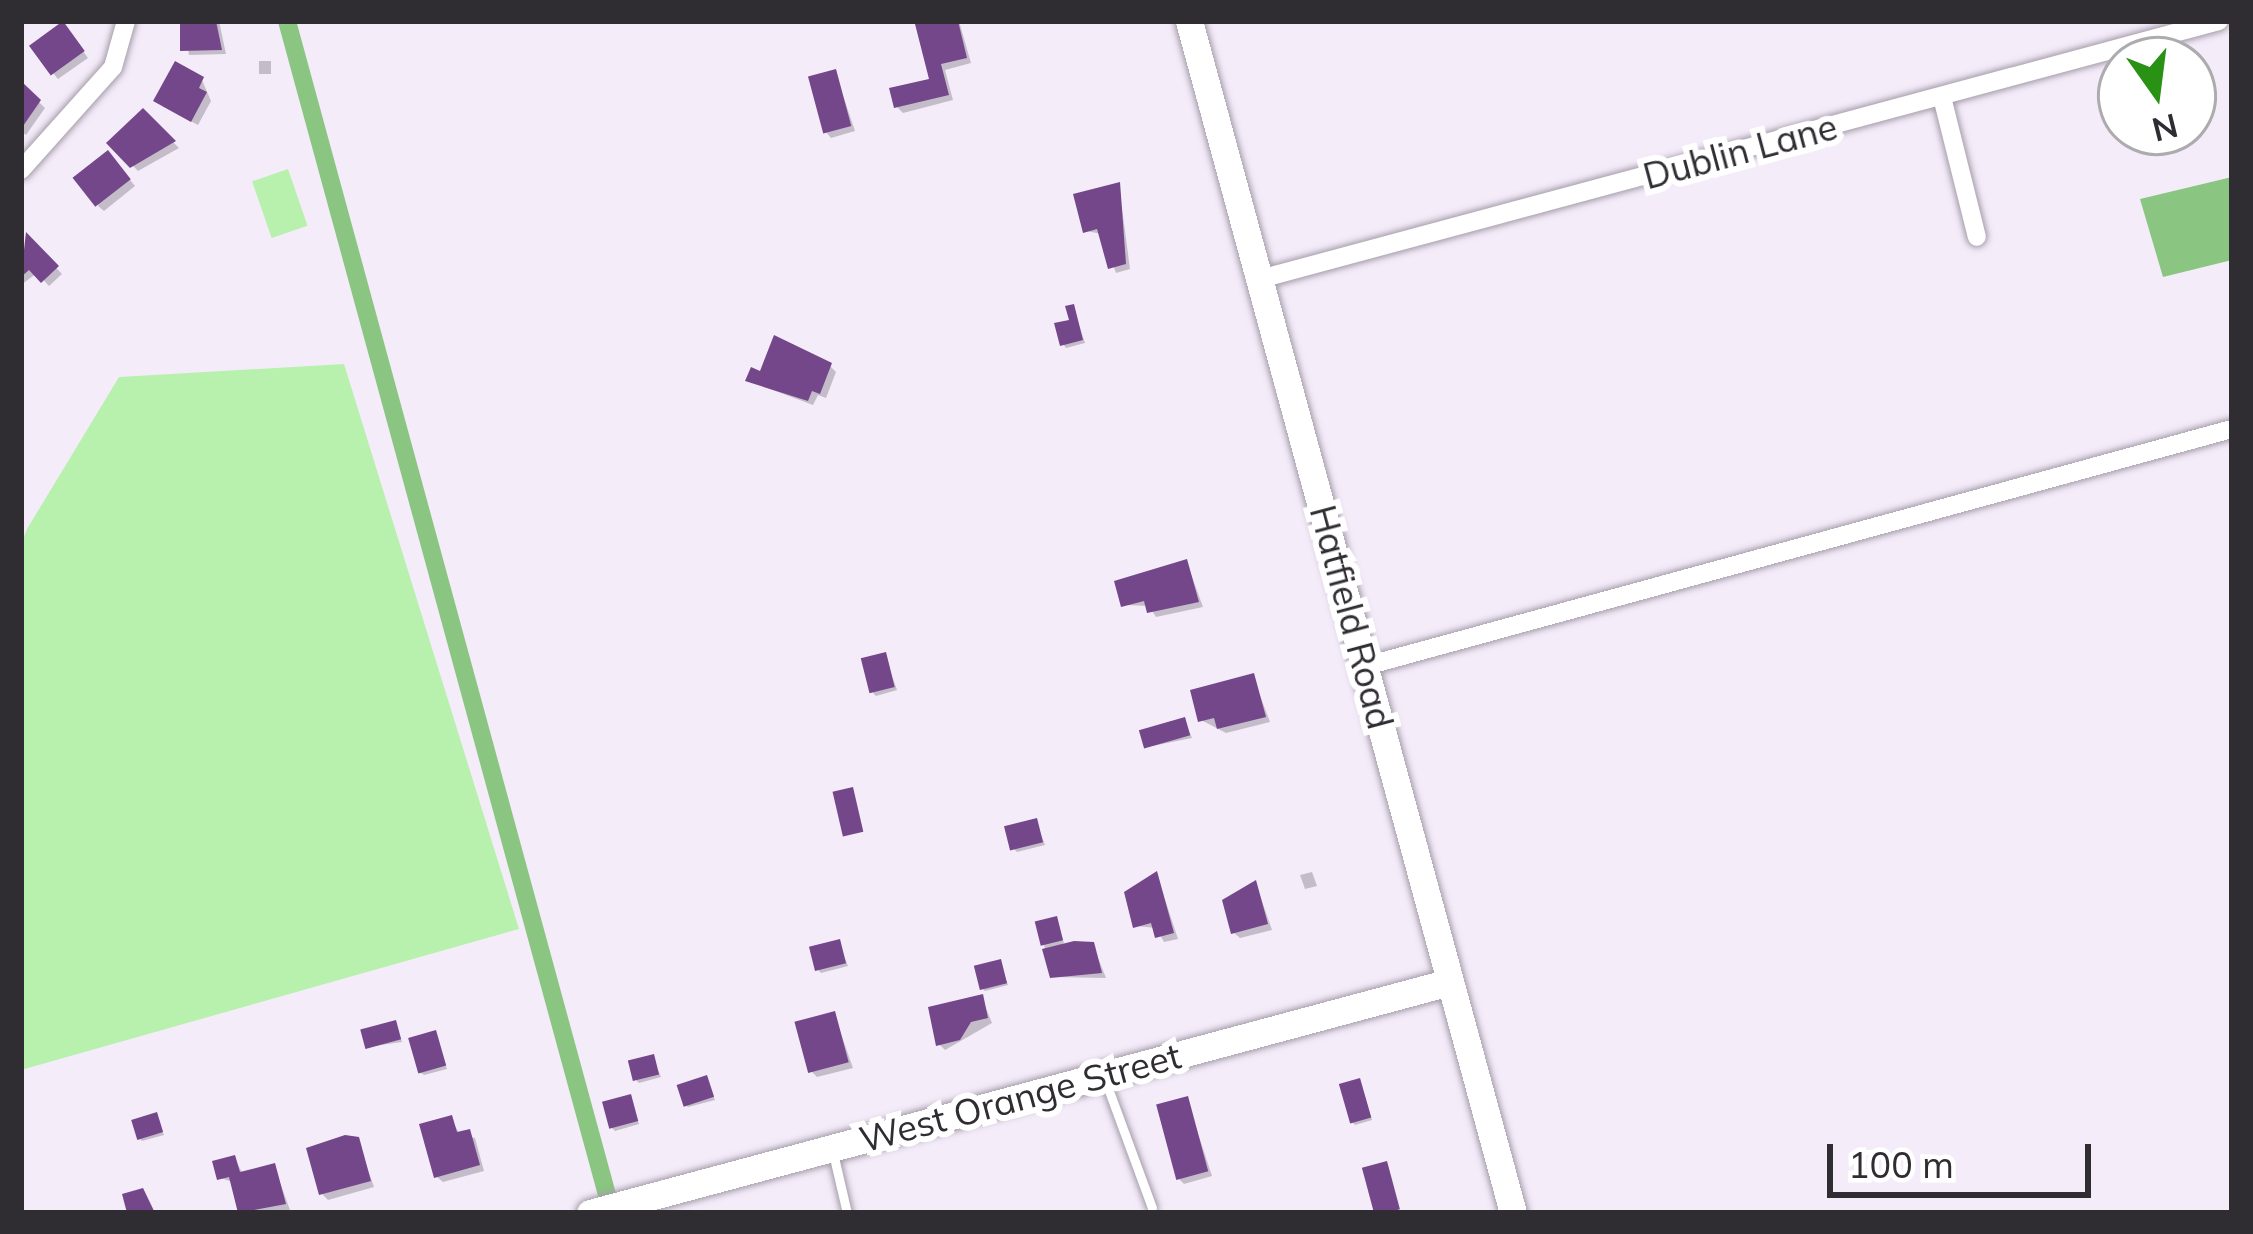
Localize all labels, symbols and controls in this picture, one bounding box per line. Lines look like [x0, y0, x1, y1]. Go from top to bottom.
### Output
north arrow [2097, 36, 2217, 156]
street label: Dublin Lane [1638, 104, 1842, 198]
text: N [2148, 106, 2182, 151]
street label: Hatfield Road [1301, 500, 1403, 734]
street label: West Orange Street [855, 1033, 1185, 1161]
scale bar [1833, 1120, 2097, 1194]
text: 100 m [1848, 1142, 1954, 1187]

